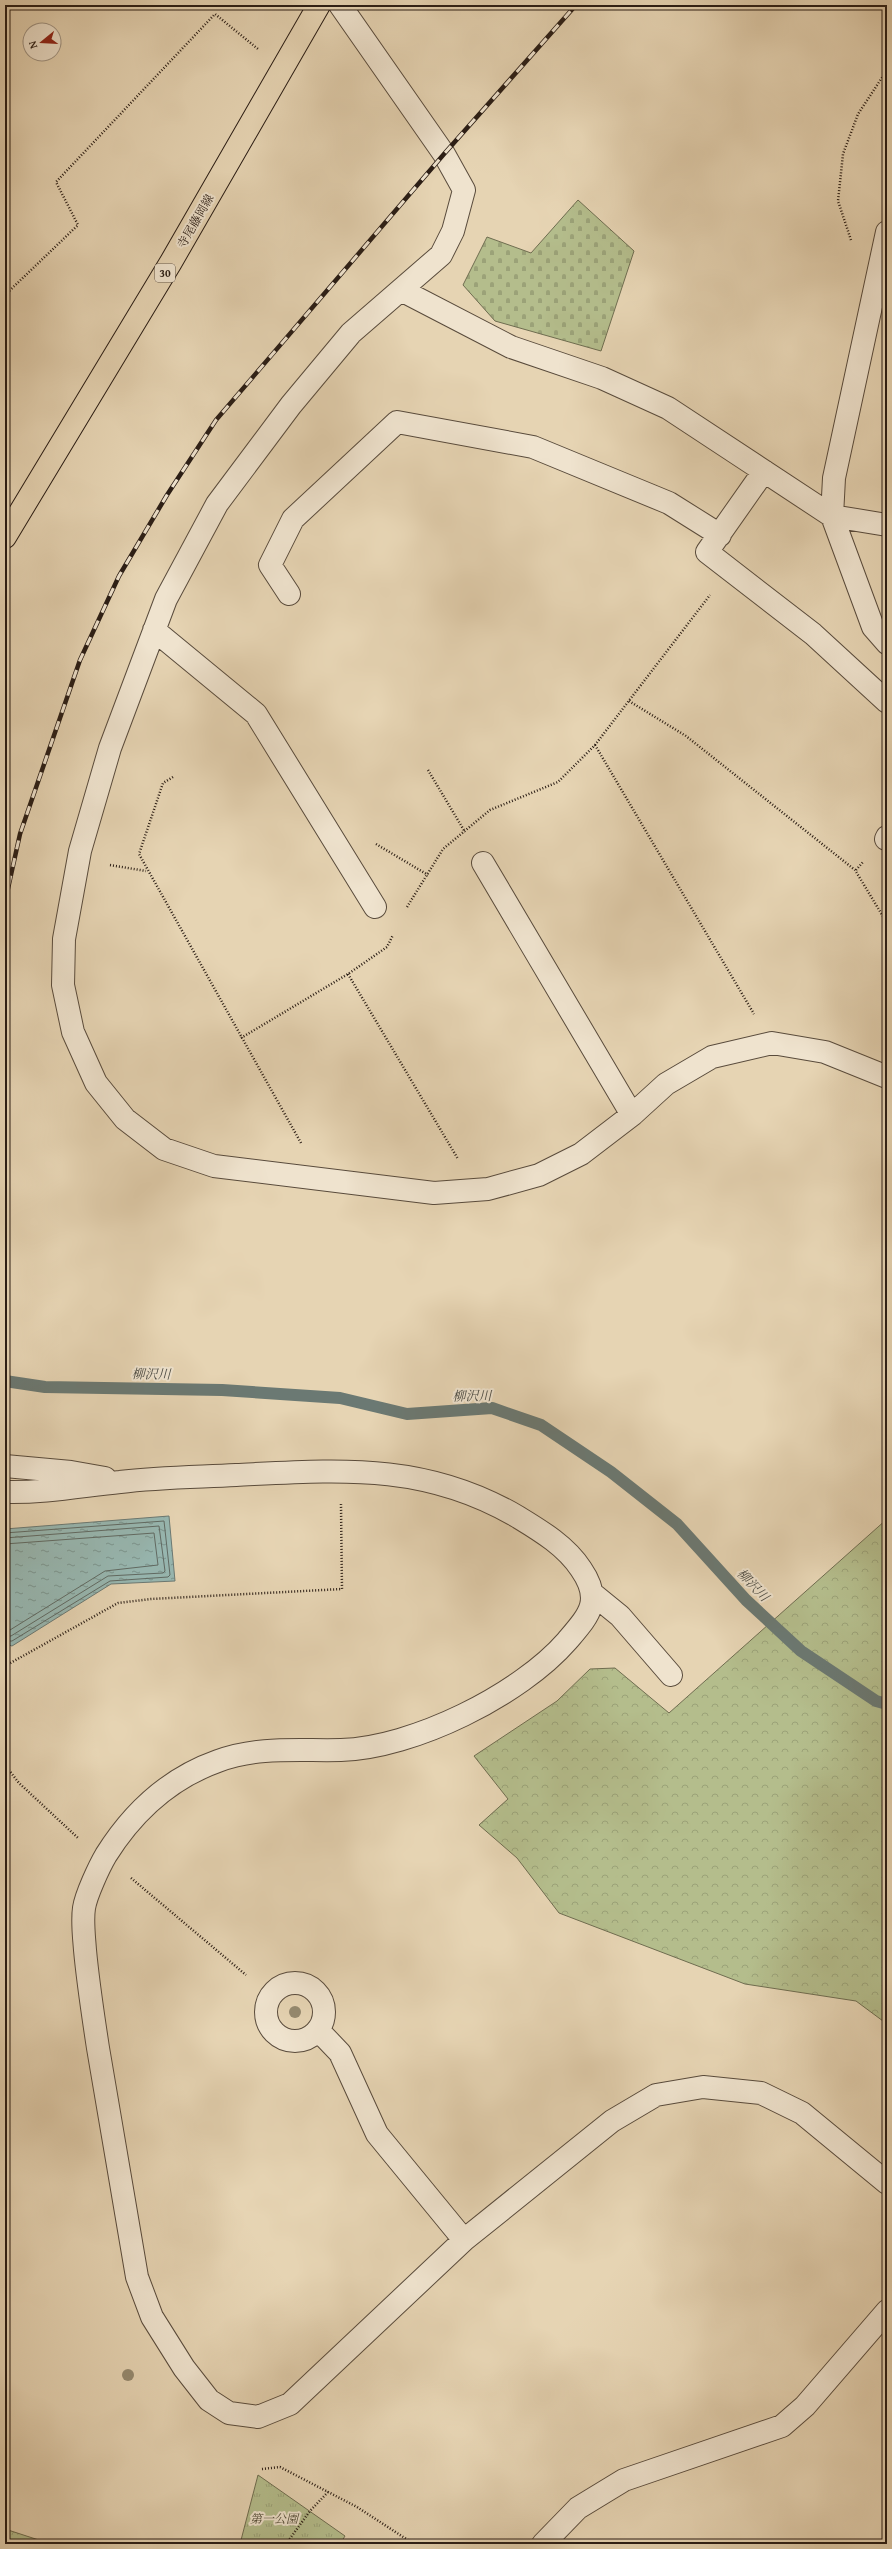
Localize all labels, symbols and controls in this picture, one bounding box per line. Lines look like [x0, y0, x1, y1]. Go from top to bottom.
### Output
north arrow [22, 22, 62, 62]
text: N [24, 39, 41, 51]
street label: 寺尾藤岡線 [173, 191, 217, 251]
road number: 30 [155, 264, 175, 282]
water label: 柳沢川 [131, 1364, 173, 1384]
water label: 柳沢川 [452, 1386, 494, 1406]
water label: 柳沢川 [733, 1564, 775, 1607]
park label: 第一公園 [250, 2510, 300, 2527]

